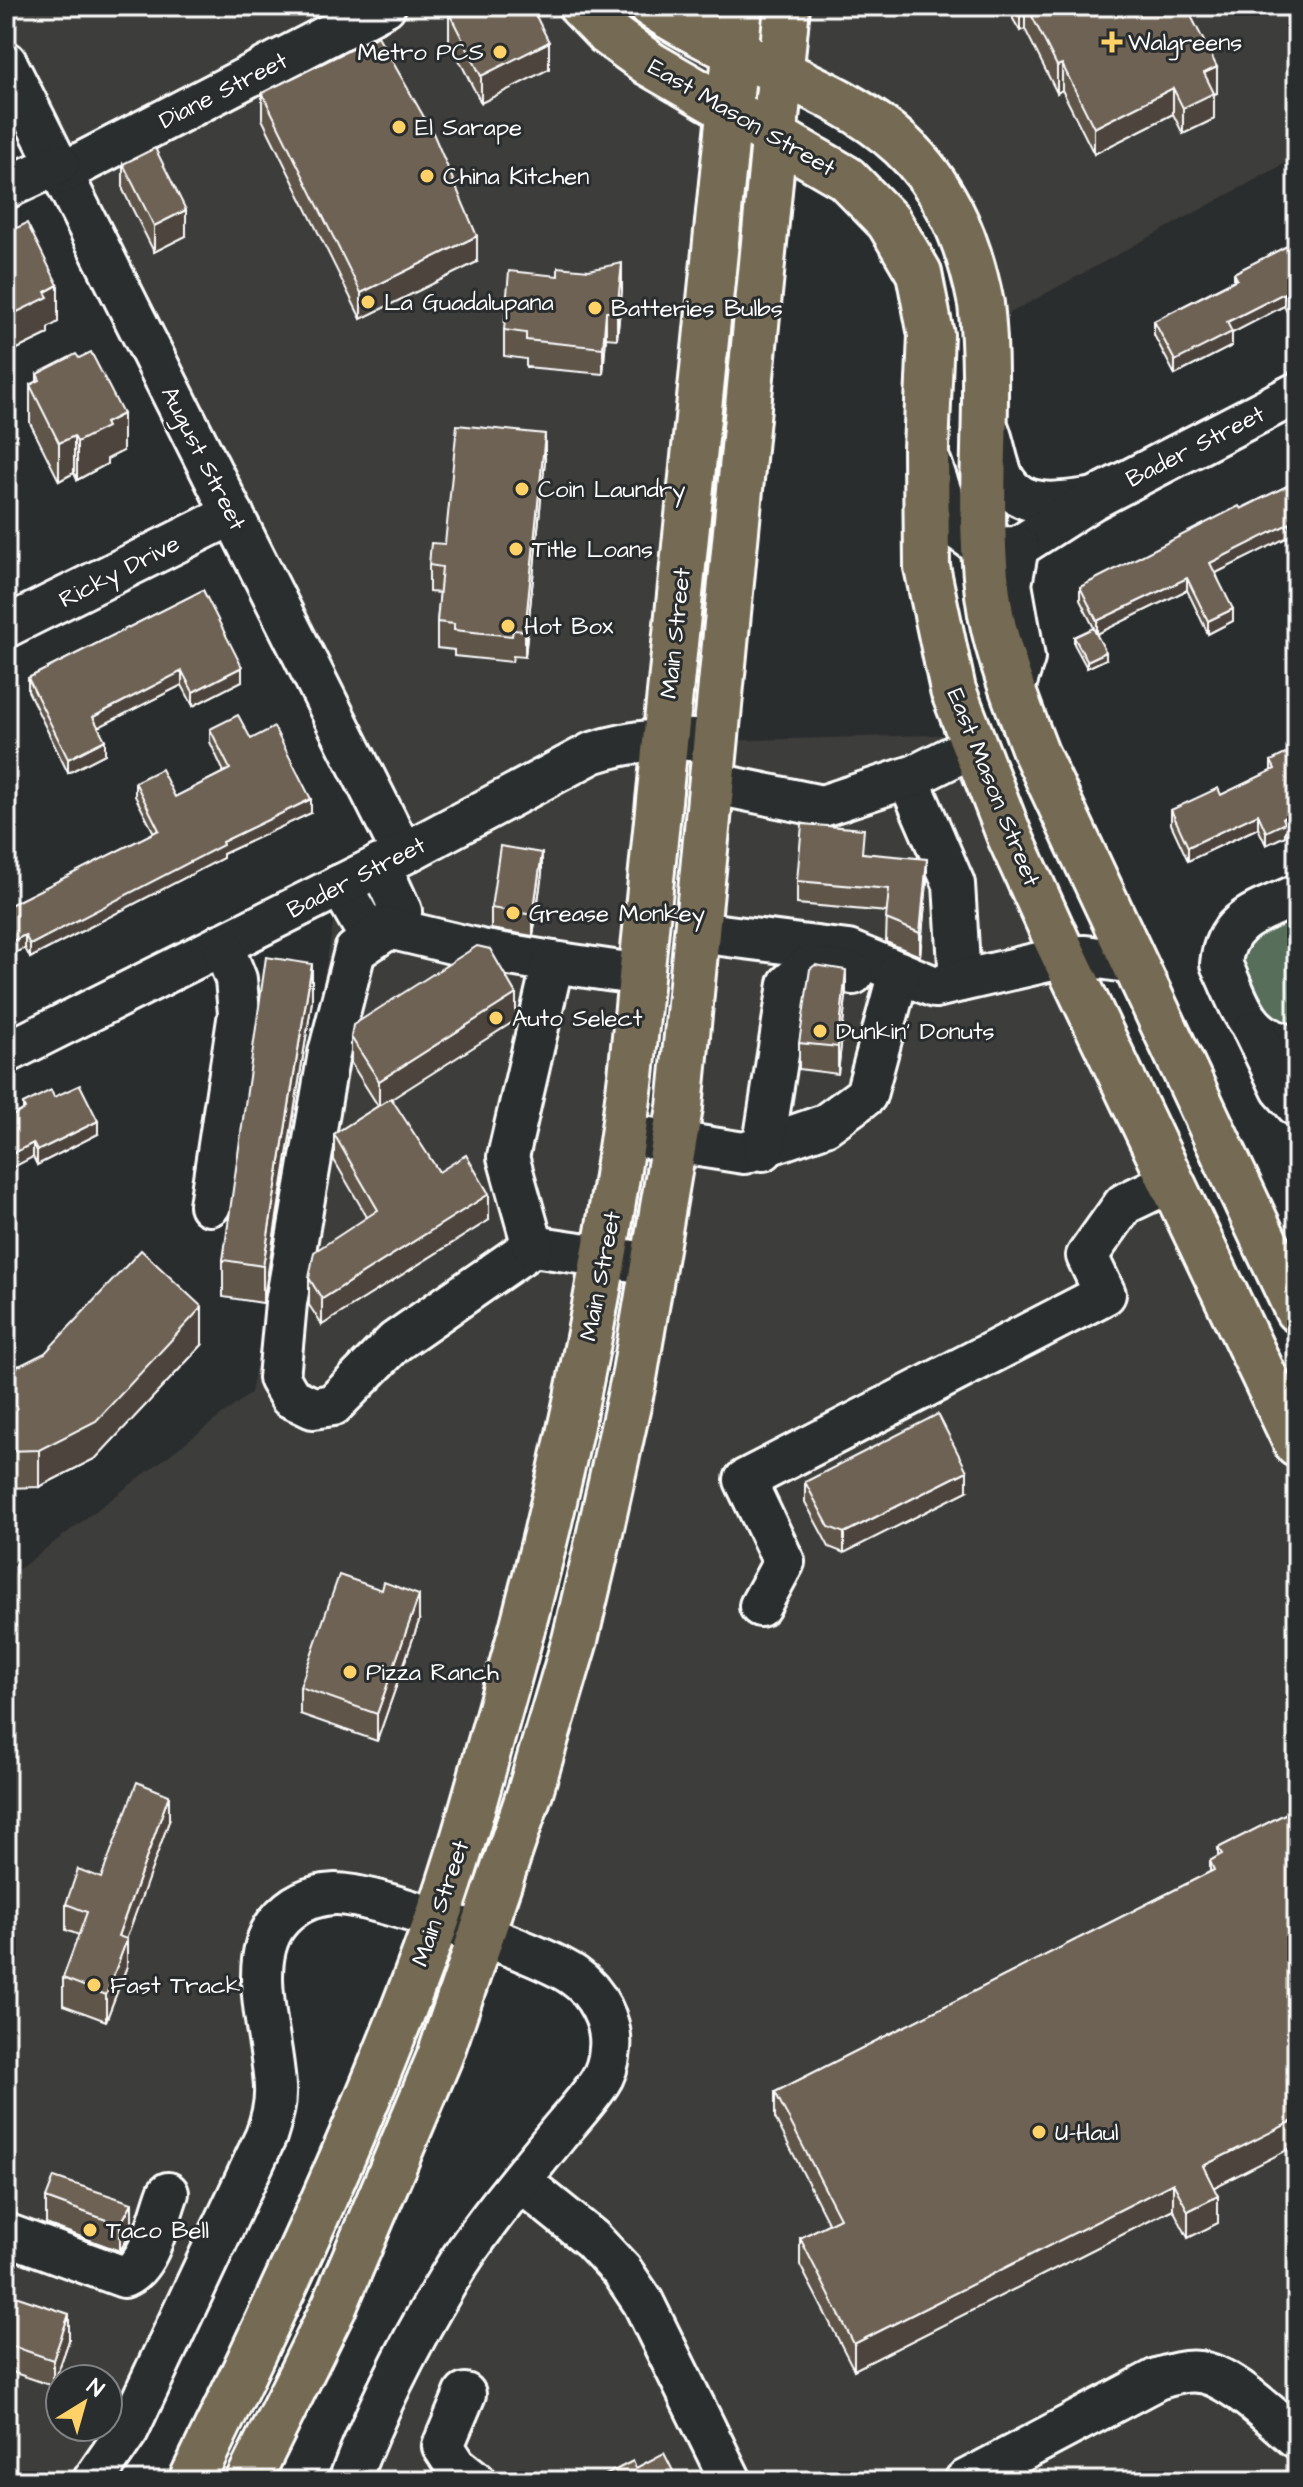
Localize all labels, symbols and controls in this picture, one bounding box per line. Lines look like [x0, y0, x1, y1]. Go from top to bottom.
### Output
place label: Walgreens [1128, 26, 1242, 61]
marker: Walgreens [1103, 33, 1121, 51]
place label: Metro PCS [357, 36, 484, 70]
marker: Metro PCS [491, 43, 509, 61]
street label: Diane Street [153, 44, 294, 138]
street label: East Mason Street [642, 50, 842, 185]
place label: El Sarape [415, 111, 522, 145]
marker: El Sarape [390, 118, 408, 136]
place label: China Kitchen [443, 160, 589, 194]
marker: China Kitchen [418, 167, 436, 185]
place label: La Guadalupana [384, 286, 554, 320]
place label: Batteries Bulbs [611, 292, 783, 326]
marker: La Guadalupana [359, 293, 377, 311]
marker: Batteries Bulbs [586, 299, 604, 317]
street label: August Street [151, 381, 254, 537]
street label: Bader Street [1120, 397, 1271, 496]
place label: Coin Laundry [538, 473, 685, 508]
marker: Coin Laundry [513, 480, 531, 498]
street label: Ricky Drive [53, 527, 186, 618]
place label: Title Loans [532, 533, 653, 567]
marker: Title Loans [507, 540, 525, 558]
street label: Main Street [652, 566, 700, 700]
place label: Hot Box [524, 610, 614, 644]
marker: Hot Box [499, 617, 517, 635]
street label: East Mason Street [938, 683, 1048, 892]
street label: Bader Street [281, 828, 432, 927]
place label: Grease Monkey [529, 897, 705, 932]
marker: Grease Monkey [504, 904, 522, 922]
place label: Auto Select [512, 1002, 643, 1036]
marker: Auto Select [487, 1009, 505, 1027]
place label: Dunkin' Donuts [836, 1015, 995, 1049]
marker: Dunkin' Donuts [811, 1022, 829, 1040]
street label: Main Street [572, 1208, 630, 1344]
place label: Pizza Ranch [366, 1656, 499, 1690]
marker: Pizza Ranch [341, 1663, 359, 1681]
street label: Main Street [403, 1835, 478, 1971]
place label: Fast Track [110, 1969, 241, 2003]
marker: Fast Track [85, 1976, 103, 1994]
place label: U-Haul [1055, 2116, 1119, 2150]
marker: U-Haul [1030, 2123, 1048, 2141]
place label: Taco Bell [106, 2214, 209, 2248]
marker: Taco Bell [81, 2221, 99, 2239]
north arrow [44, 2363, 124, 2443]
text: N [80, 2372, 110, 2405]

